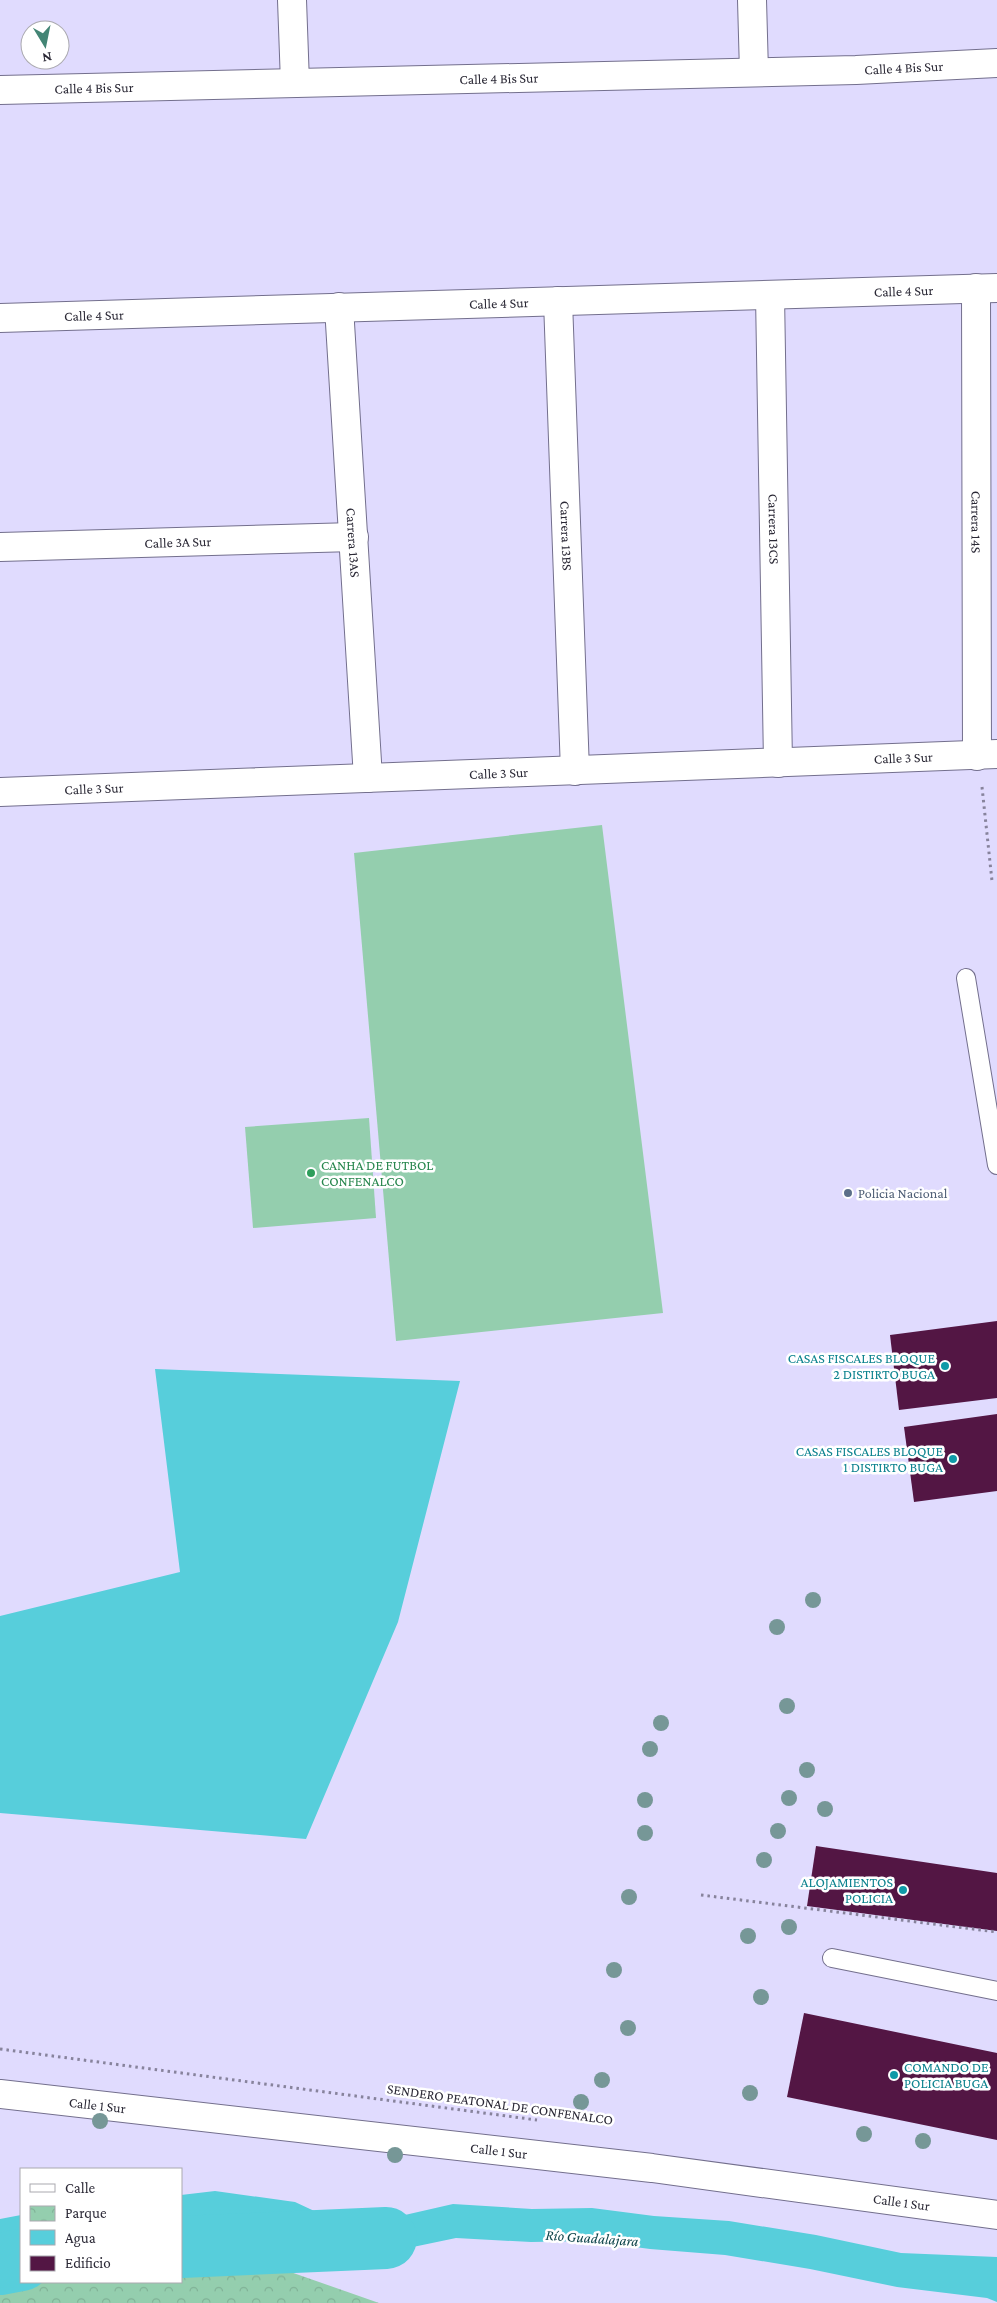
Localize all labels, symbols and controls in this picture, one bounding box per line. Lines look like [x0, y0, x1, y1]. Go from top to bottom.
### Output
north arrow [20, 20, 70, 70]
text: N [41, 49, 53, 67]
street label: Calle 4 Bis Sur [864, 58, 944, 78]
street label: Calle 4 Bis Sur [459, 69, 539, 87]
street label: Calle 4 Bis Sur [54, 79, 134, 97]
street label: Calle 4 Sur [874, 282, 934, 300]
street label: Calle 4 Sur [469, 294, 529, 312]
street label: Calle 4 Sur [64, 306, 124, 324]
street label: Carrera 14S [968, 491, 985, 554]
street label: Carrera 13CS [765, 494, 783, 565]
street label: Carrera 13BS [557, 501, 576, 571]
street label: Carrera 13AS [343, 507, 364, 578]
street label: Calle 3A Sur [144, 533, 212, 551]
street label: Calle 3 Sur [874, 748, 933, 767]
street label: Calle 3 Sur [469, 764, 528, 782]
street label: Calle 3 Sur [64, 779, 124, 798]
place label: CANHA DE FUTBOL CONFENALCO [321, 1157, 433, 1189]
marker: CANHA DE FUTBOL CONFENALCO [305, 1167, 317, 1179]
place label: Policia Nacional [858, 1185, 948, 1201]
marker: Policia Nacional [842, 1187, 854, 1199]
place label: CASAS FISCALES BLOQUE 2 DISTIRTO BUGA [788, 1350, 935, 1382]
marker: CASAS FISCALES BLOQUE 2 DISTIRTO BUGA [939, 1360, 951, 1372]
place label: CASAS FISCALES BLOQUE 1 DISTIRTO BUGA [796, 1443, 943, 1475]
marker: CASAS FISCALES BLOQUE 1 DISTIRTO BUGA [947, 1453, 959, 1465]
place label: ALOJAMIENTOS POLICIA [801, 1874, 893, 1906]
marker: ALOJAMIENTOS POLICIA [897, 1884, 909, 1896]
place label: COMANDO DE POLICIA BUGA [904, 2059, 989, 2091]
marker: COMANDO DE POLICIA BUGA [888, 2069, 900, 2081]
street label: SENDERO PEATONAL DE CONFENALCO [386, 2080, 614, 2128]
street label: Calle 1 Sur [68, 2094, 127, 2116]
street label: Calle 1 Sur [470, 2139, 528, 2162]
legend [20, 2168, 182, 2283]
text: Calle [65, 2180, 96, 2196]
street label: Calle 1 Sur [872, 2190, 931, 2214]
text: Parque [65, 2205, 107, 2222]
water label: Río Guadalajara [545, 2227, 639, 2250]
text: Agua [65, 2230, 96, 2247]
text: Edificio [65, 2255, 111, 2271]

